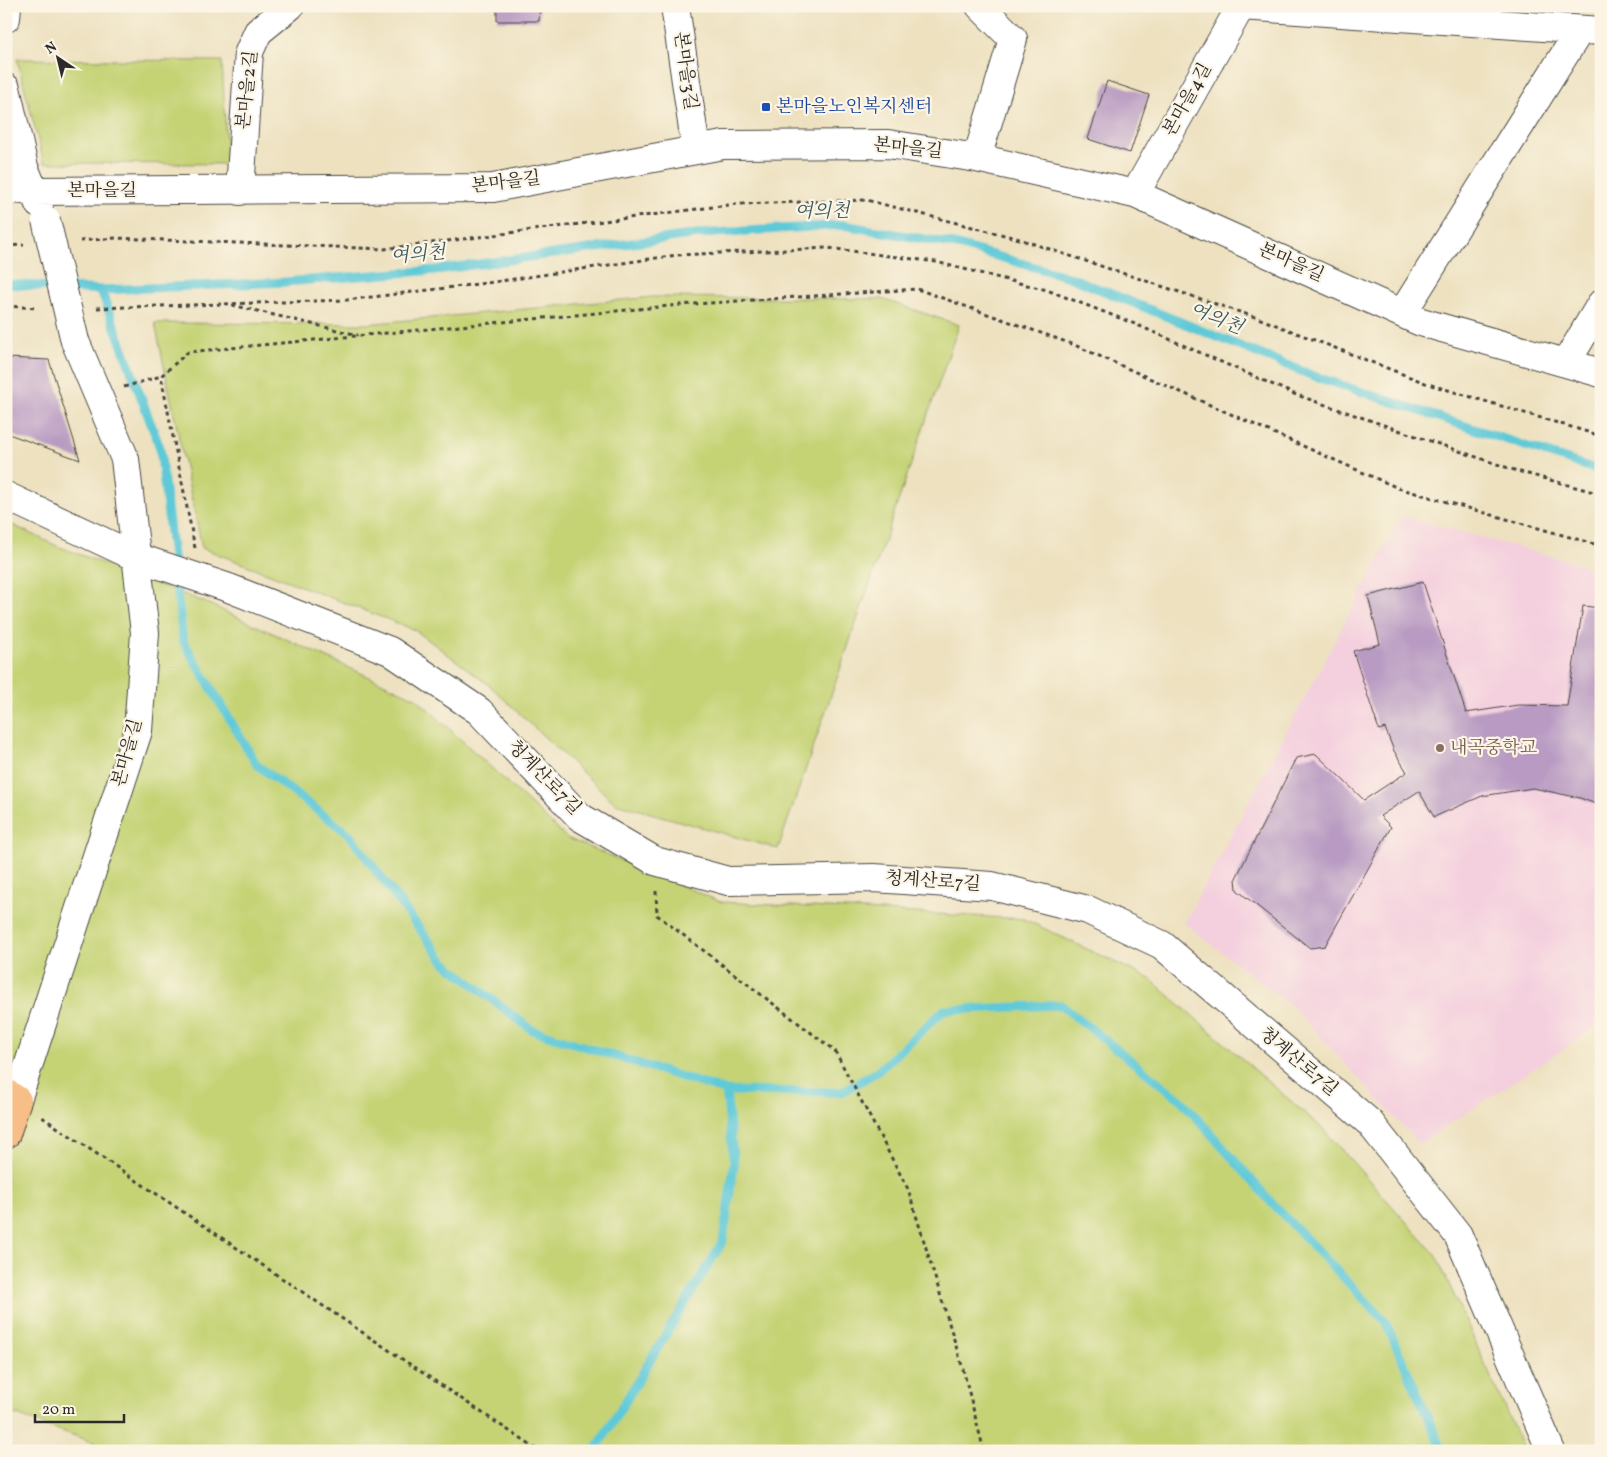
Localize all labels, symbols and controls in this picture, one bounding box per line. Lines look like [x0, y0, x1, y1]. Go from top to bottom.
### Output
street label: 본마을3길 [667, 30, 703, 112]
north arrow [32, 32, 82, 82]
text: N [42, 38, 61, 59]
street label: 본마을2길 [231, 49, 265, 131]
street label: 본마을4길 [1158, 59, 1218, 141]
place label: 본마을노인복지센터 [776, 95, 933, 120]
marker: 본마을노인복지센터 [760, 101, 772, 113]
street label: 본마을길 [872, 133, 944, 165]
street label: 본마을길 [470, 166, 542, 200]
street label: 본마을길 [67, 179, 137, 204]
water label: 여의천 [794, 198, 851, 225]
street label: 본마을길 [1254, 237, 1328, 289]
water label: 여의천 [389, 240, 448, 270]
water label: 여의천 [1186, 297, 1248, 342]
street label: 본마을길 [107, 716, 149, 790]
street label: 청계산로7길 [502, 735, 586, 821]
place label: 내곡중학교 [1450, 736, 1538, 761]
marker: 내곡중학교 [1434, 742, 1446, 754]
street label: 청계산로7길 [884, 866, 982, 898]
street label: 청계산로7길 [1253, 1022, 1343, 1102]
scale bar [35, 1392, 124, 1424]
text: 20 m [42, 1400, 75, 1421]

